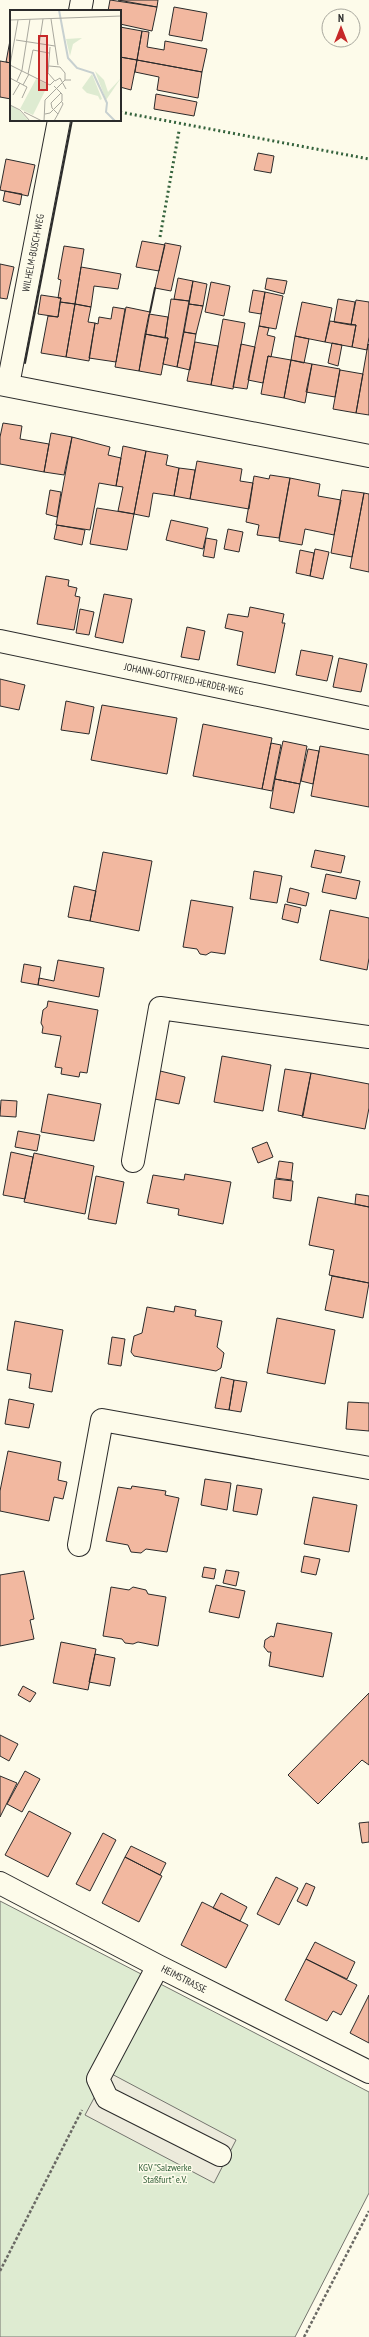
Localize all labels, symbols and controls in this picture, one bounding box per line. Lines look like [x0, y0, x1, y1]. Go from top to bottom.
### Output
north arrow [321, 8, 361, 48]
inset map [10, 10, 121, 121]
text: N [338, 11, 344, 25]
street label: WILHELM-BUSCH-WEG [19, 213, 47, 293]
street label: JOHANN-GOTTFRIED-HERDER-WEG [122, 660, 245, 698]
street label: HEIMSTRASSE [159, 1962, 209, 1996]
park label: KGV "Salzwerke Staßfurt" e.V. [138, 2161, 192, 2186]

